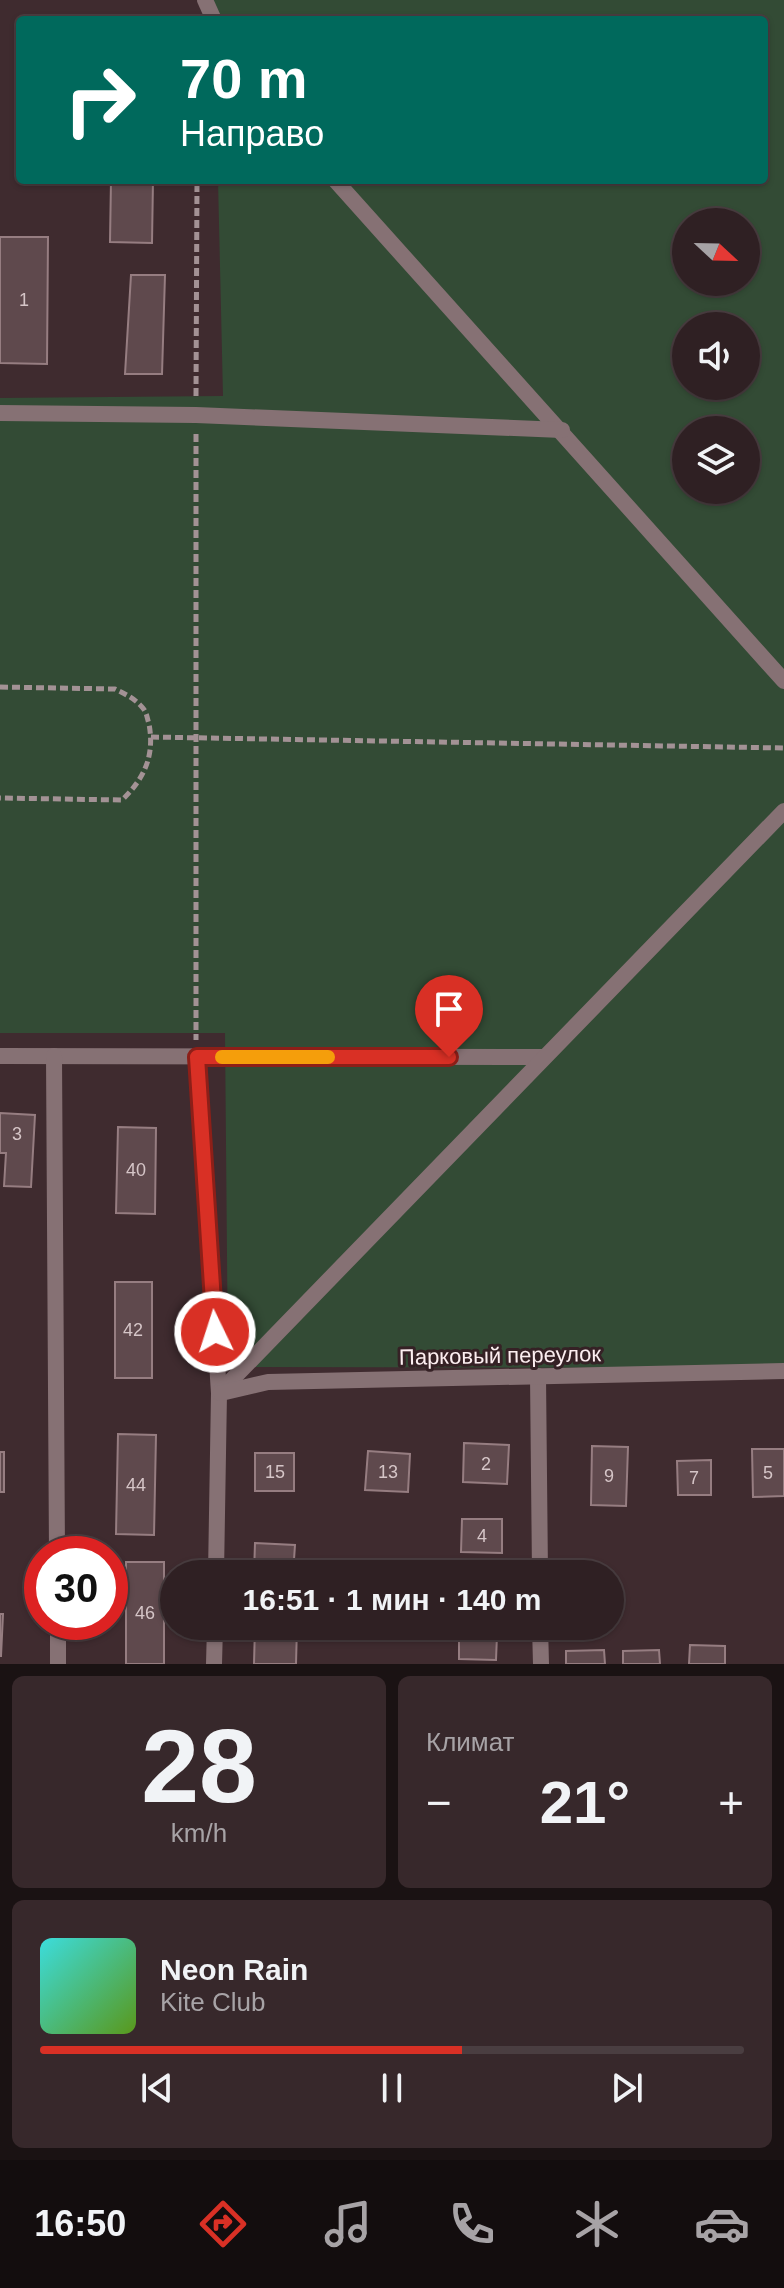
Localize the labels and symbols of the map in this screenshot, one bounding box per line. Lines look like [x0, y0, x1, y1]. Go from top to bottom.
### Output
north arrow [672, 208, 760, 296]
house number: 1 [19, 290, 29, 310]
pin [415, 975, 483, 1057]
house number: 3 [12, 1124, 22, 1144]
house number: 40 [126, 1160, 146, 1180]
position arrow [173, 1290, 257, 1374]
house number: 42 [123, 1320, 143, 1340]
street label: Парковый переулок [399, 1341, 602, 1370]
house number: 2 [481, 1454, 491, 1474]
house number: 15 [265, 1462, 285, 1482]
house number: 13 [378, 1462, 398, 1482]
house number: 5 [763, 1463, 773, 1483]
house number: 9 [604, 1466, 614, 1486]
house number: 7 [689, 1468, 699, 1488]
house number: 44 [126, 1475, 146, 1495]
house number: 4 [477, 1526, 487, 1546]
speed limit sign: 30 [24, 1536, 128, 1640]
house number: 46 [135, 1603, 155, 1623]

